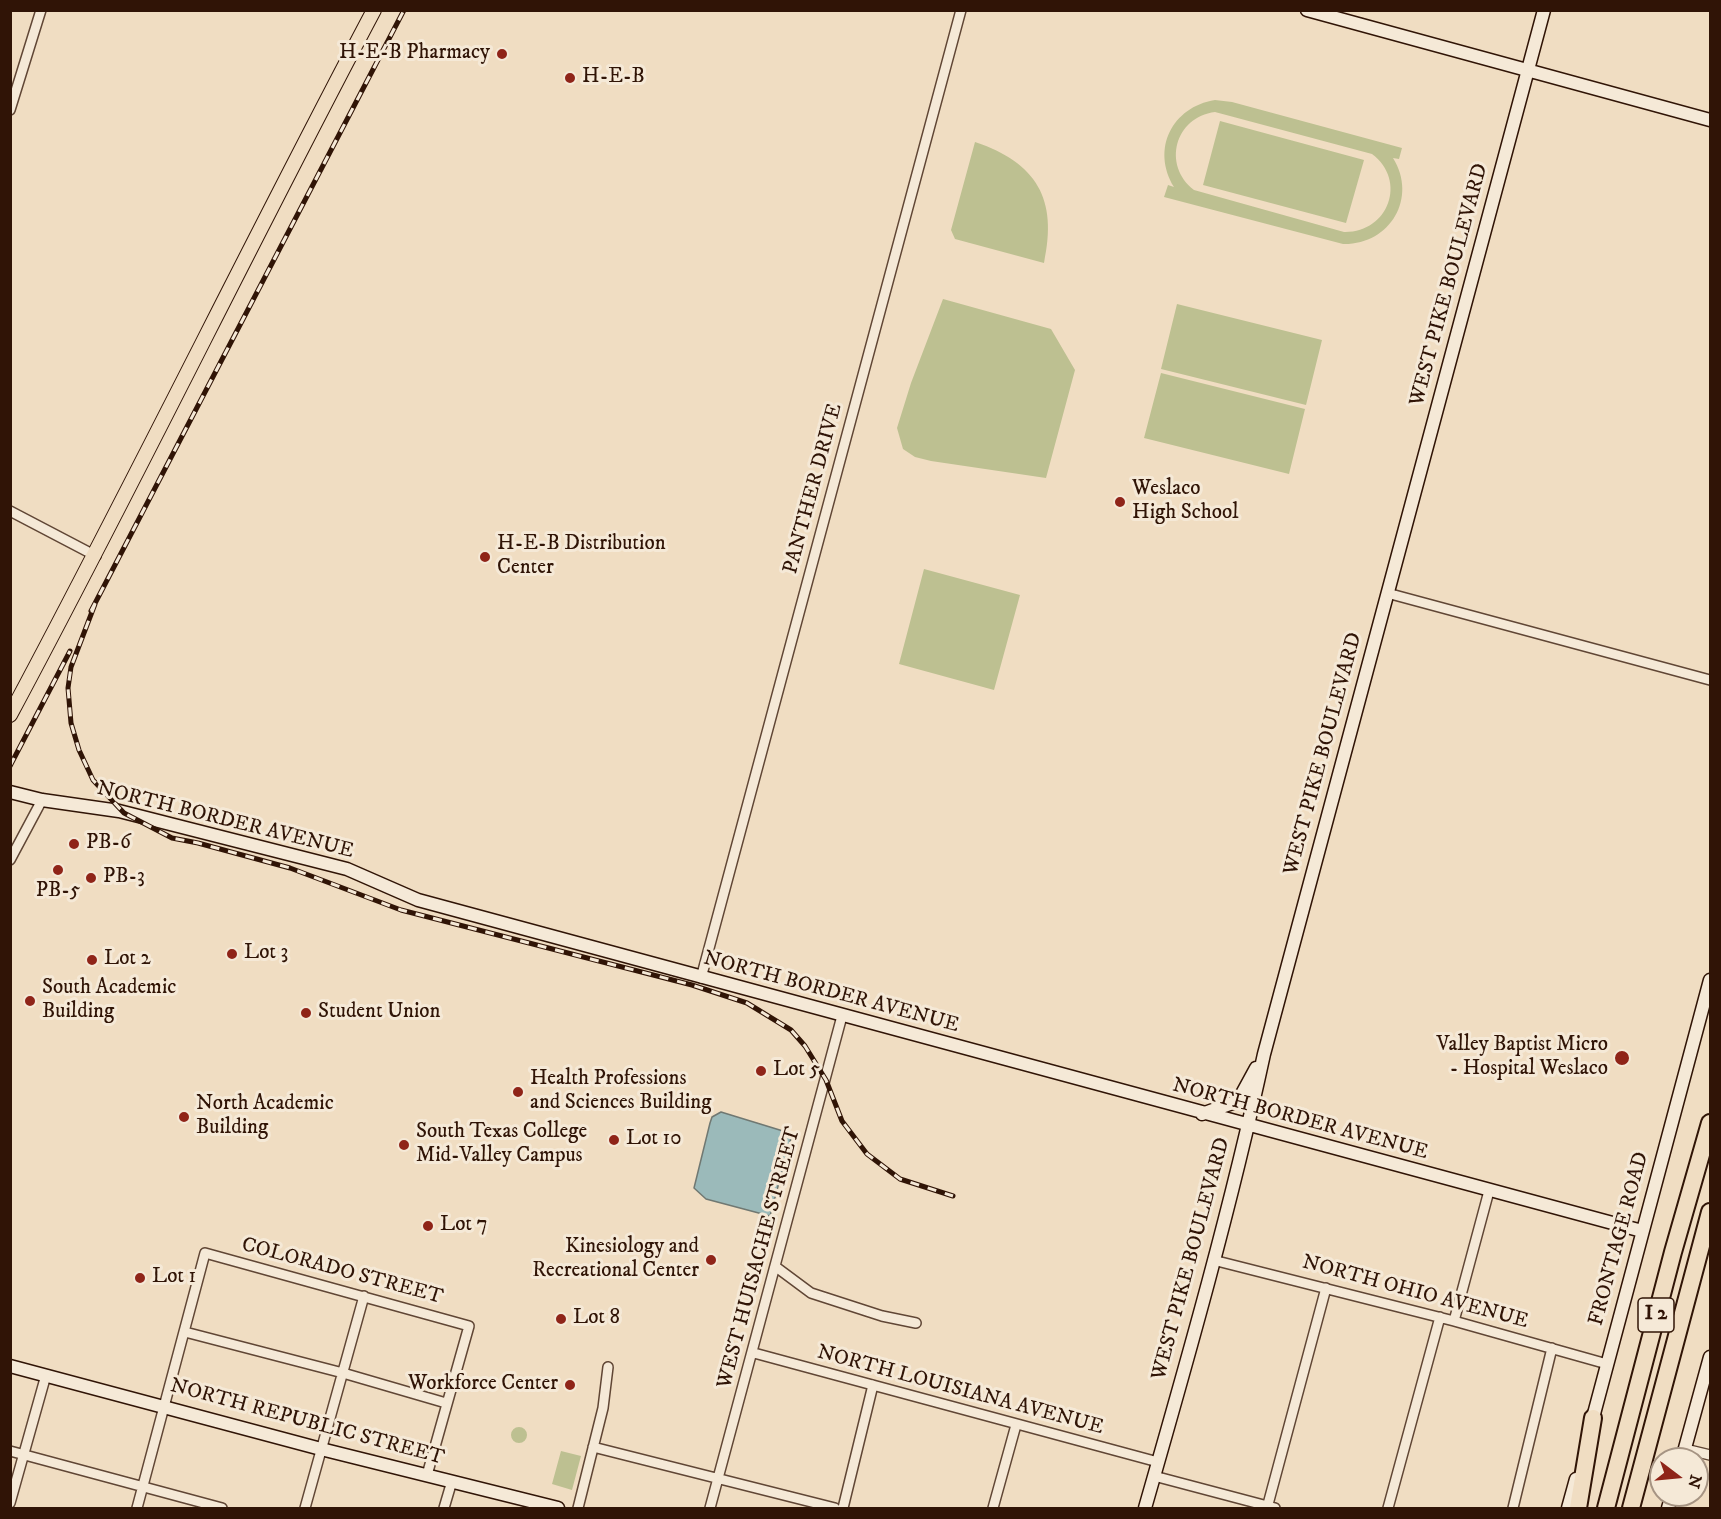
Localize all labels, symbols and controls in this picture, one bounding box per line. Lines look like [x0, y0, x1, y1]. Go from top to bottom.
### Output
place label: H-E-B Pharmacy [339, 41, 490, 67]
marker: H-E-B Pharmacy [495, 47, 509, 61]
place label: H-E-B [582, 65, 645, 91]
marker: H-E-B [563, 71, 577, 85]
street label: WEST PIKE BOULEVARD [1405, 161, 1495, 409]
street label: PANTHER DRIVE [779, 401, 849, 577]
place label: Weslaco High School [1132, 477, 1238, 527]
marker: Weslaco High School [1113, 495, 1127, 509]
place label: H-E-B Distribution Center [497, 532, 666, 582]
marker: H-E-B Distribution Center [478, 550, 492, 564]
street label: WEST PIKE BOULEVARD [1279, 630, 1369, 878]
street label: NORTH BORDER AVENUE [94, 777, 356, 865]
place label: PB-6 [86, 831, 131, 857]
marker: PB-6 [67, 837, 81, 851]
marker: PB-5 [51, 863, 65, 877]
place label: PB-3 [103, 865, 145, 891]
marker: PB-3 [84, 871, 98, 885]
place label: PB-5 [36, 879, 80, 905]
place label: Lot 3 [244, 941, 288, 967]
place label: Lot 2 [104, 947, 151, 973]
marker: Lot 3 [225, 947, 239, 961]
street label: NORTH BORDER AVENUE [700, 947, 962, 1039]
marker: Lot 2 [85, 953, 99, 967]
place label: South Academic Building [42, 976, 176, 1026]
marker: South Academic Building [23, 994, 37, 1008]
place label: Student Union [318, 1000, 440, 1026]
marker: Student Union [299, 1006, 313, 1020]
place label: Valley Baptist Micro - Hospital Weslaco [1437, 1033, 1608, 1083]
marker: Valley Baptist Micro - Hospital Weslaco [1613, 1049, 1631, 1067]
place label: Lot 5 [773, 1058, 820, 1084]
marker: Lot 5 [754, 1064, 768, 1078]
place label: Health Professions and Sciences Building [530, 1067, 711, 1117]
street label: NORTH BORDER AVENUE [1169, 1074, 1431, 1166]
marker: Health Professions and Sciences Building [511, 1085, 525, 1099]
place label: North Academic Building [196, 1092, 334, 1142]
marker: North Academic Building [177, 1110, 191, 1124]
place label: South Texas College Mid-Valley Campus [416, 1120, 587, 1170]
street label: WEST HUISACHE STREET [713, 1124, 807, 1392]
place label: Lot 10 [626, 1127, 682, 1153]
marker: Lot 10 [607, 1133, 621, 1147]
street label: WEST PIKE BOULEVARD [1147, 1135, 1237, 1383]
marker: South Texas College Mid-Valley Campus [397, 1138, 411, 1152]
street label: FRONTAGE ROAD [1585, 1149, 1655, 1329]
place label: Lot 7 [440, 1213, 488, 1239]
marker: Lot 7 [421, 1219, 435, 1233]
street label: COLORADO STREET [239, 1233, 445, 1311]
place label: Kinesiology and Recreational Center [532, 1235, 699, 1285]
street label: NORTH OHIO AVENUE [1299, 1251, 1531, 1335]
marker: Kinesiology and Recreational Center [704, 1253, 718, 1267]
place label: Lot 1 [152, 1265, 196, 1291]
marker: Lot 1 [133, 1271, 147, 1285]
road number: I 2 [1638, 1298, 1674, 1332]
place label: Lot 8 [573, 1306, 620, 1332]
marker: Lot 8 [554, 1312, 568, 1326]
street label: NORTH LOUISIANA AVENUE [814, 1341, 1106, 1441]
place label: Workforce Center [408, 1372, 558, 1398]
street label: NORTH REPUBLIC STREET [167, 1374, 447, 1472]
marker: Workforce Center [563, 1378, 577, 1392]
north arrow [1649, 1447, 1709, 1507]
text: N [1683, 1472, 1706, 1490]

